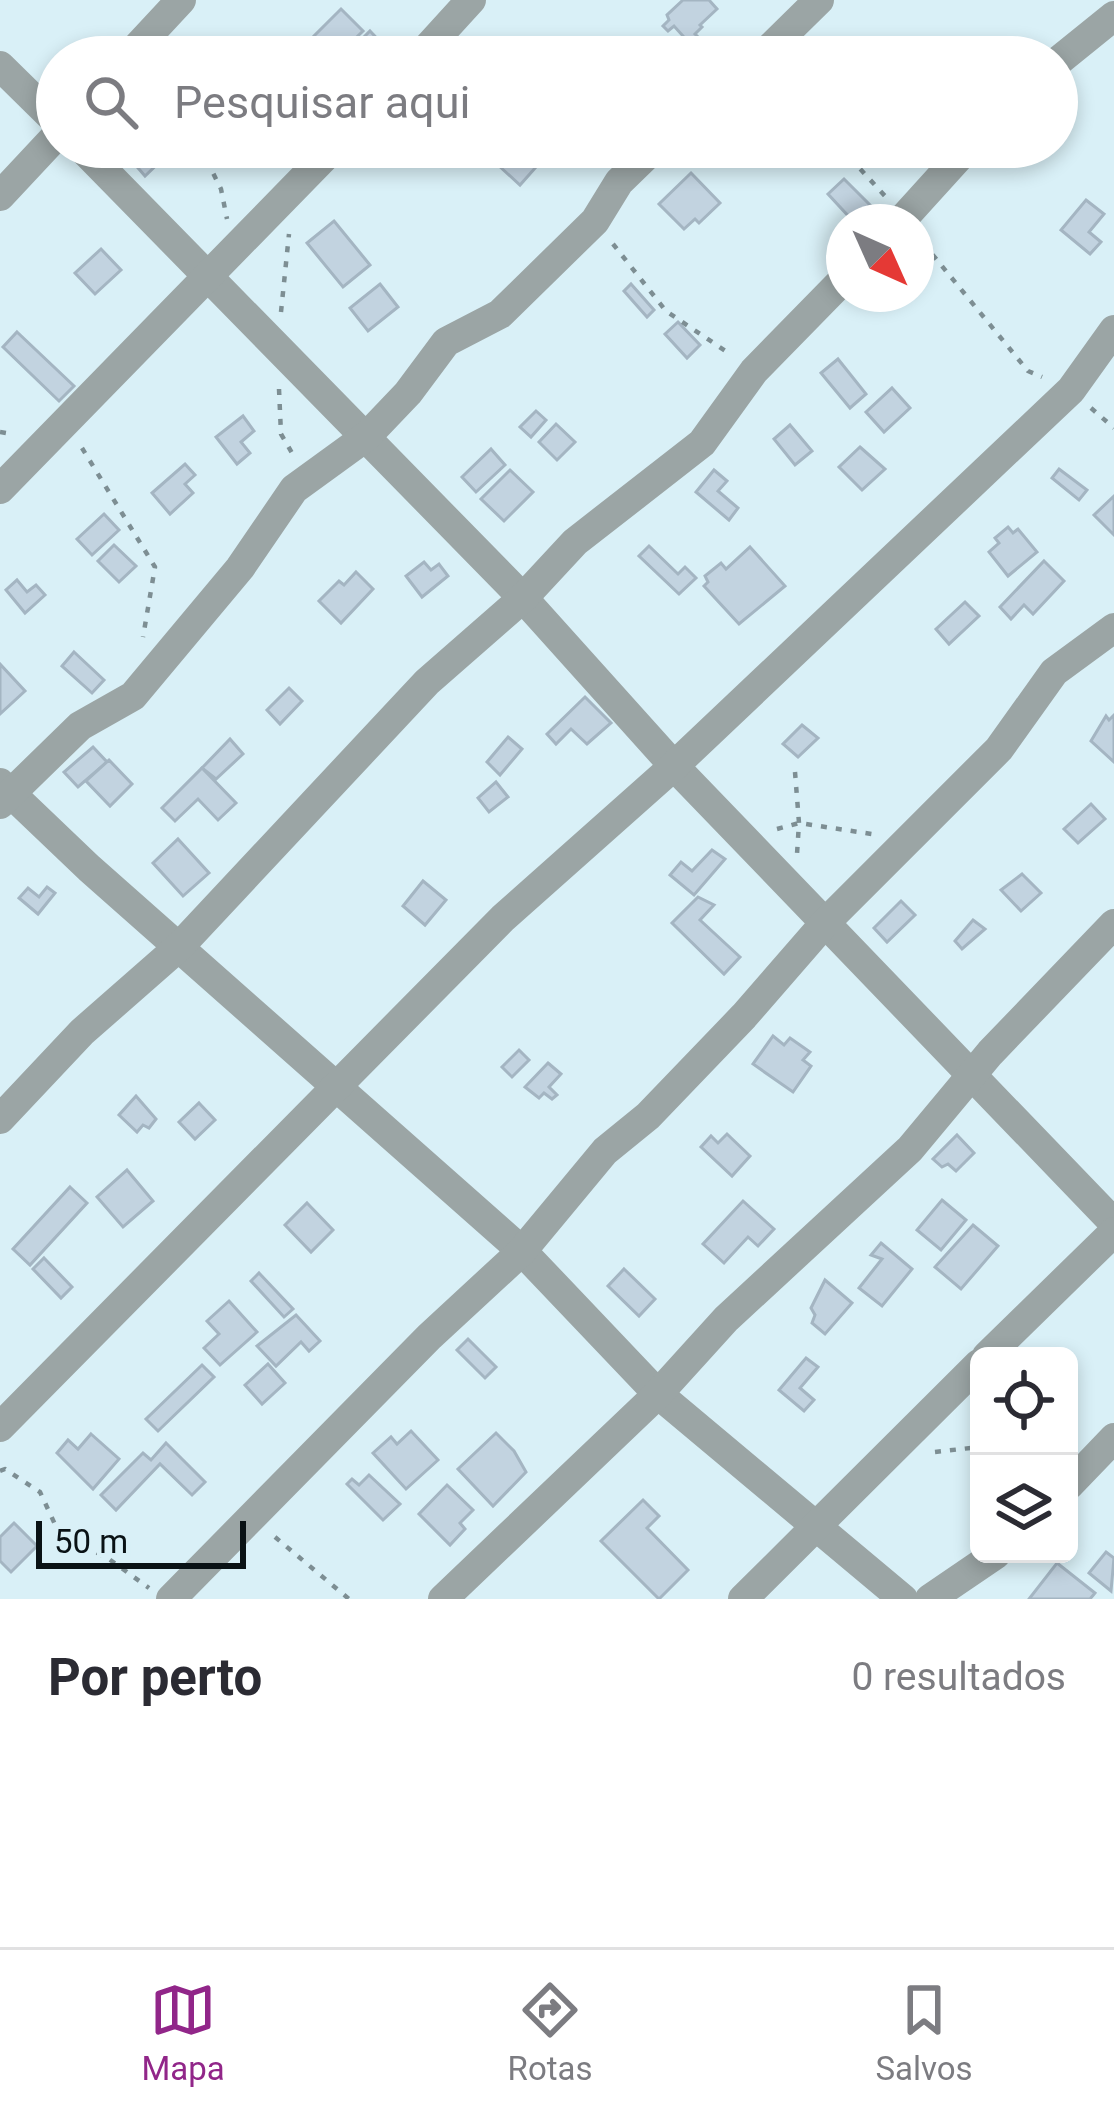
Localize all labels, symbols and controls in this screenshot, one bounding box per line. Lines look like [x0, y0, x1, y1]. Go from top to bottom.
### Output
search box [36, 36, 1078, 168]
icon: search [78, 69, 144, 135]
text: Pesquisar aqui [174, 76, 470, 129]
north arrow [826, 204, 934, 312]
map controls [970, 1347, 1078, 1563]
button: locate [970, 1347, 1078, 1455]
button: layers [970, 1455, 1078, 1563]
scale bar [36, 1515, 246, 1568]
text: 50 m [54, 1522, 128, 1561]
text: Por perto [48, 1648, 262, 1707]
text: 0 resultados [851, 1654, 1066, 1700]
tab: Mapa [141, 1977, 225, 2088]
tab: Rotas [508, 1977, 593, 2088]
tab: Salvos [875, 1977, 973, 2088]

